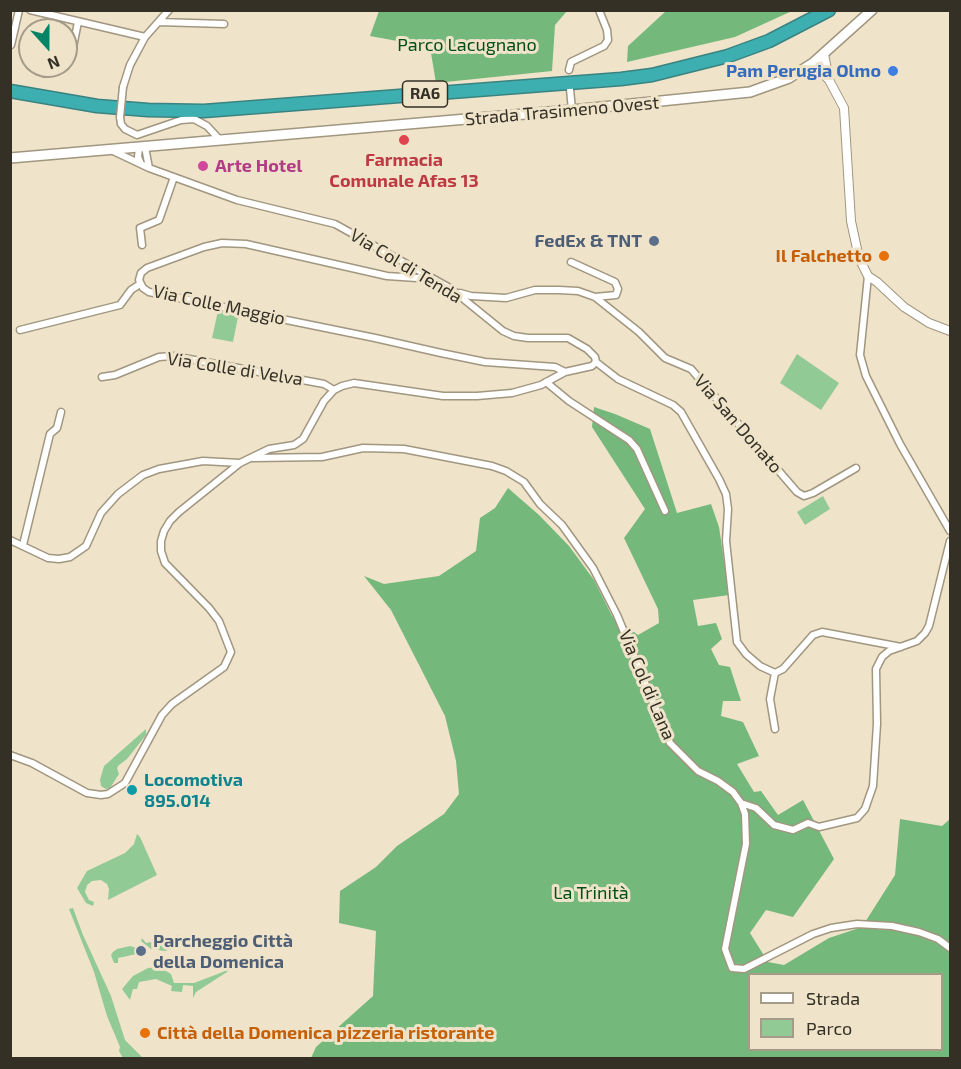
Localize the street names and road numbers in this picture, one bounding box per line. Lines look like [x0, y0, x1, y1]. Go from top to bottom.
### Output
road number: RA6 [402, 81, 448, 107]
street label: Strada Trasimeno Ovest [464, 92, 660, 130]
street label: Via Col di Tenda [346, 224, 466, 308]
street label: Via Colle Maggio [151, 280, 287, 330]
street label: Via Colle di Velva [166, 348, 304, 390]
street label: Via San Donato [689, 370, 787, 478]
street label: Via Col di Lana [614, 627, 680, 743]

